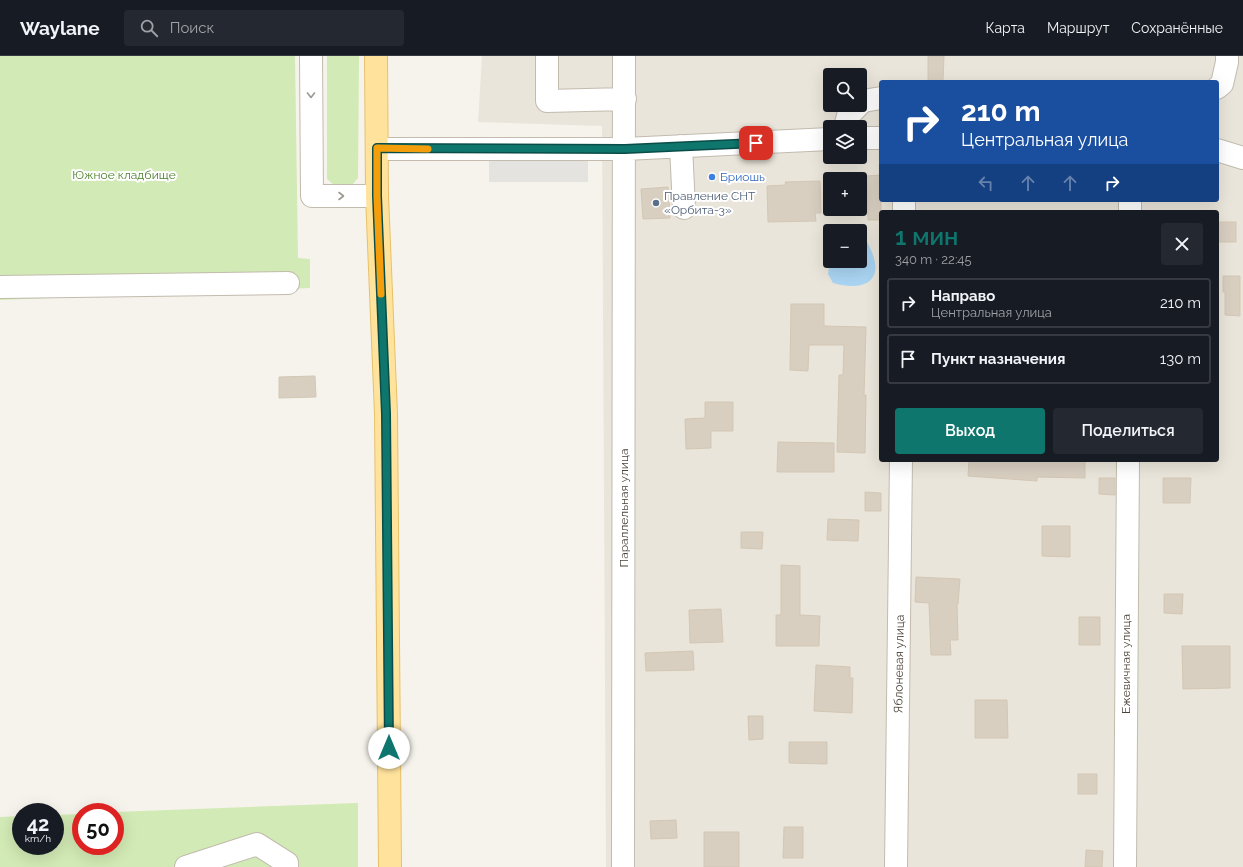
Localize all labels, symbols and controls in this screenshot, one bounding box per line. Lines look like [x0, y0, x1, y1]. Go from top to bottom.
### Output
search box [124, 10, 404, 46]
text: Waylane [20, 17, 100, 39]
icon: search [138, 17, 160, 39]
text: Поиск [170, 19, 214, 37]
text: Карта [986, 20, 1025, 36]
text: Маршрут [1047, 20, 1109, 36]
text: Сохранённые [1131, 20, 1223, 36]
map controls [823, 68, 867, 268]
button: search [823, 68, 867, 112]
one-way arrow [307, 92, 316, 98]
text: 210 m [961, 95, 1041, 128]
icon: right [895, 96, 947, 148]
button: layers [823, 120, 867, 164]
pin [739, 126, 773, 160]
text: Центральная улица [961, 129, 1128, 150]
icon: arrive [745, 132, 767, 154]
park label: Южное кладбище [72, 168, 176, 182]
place label: Бриошь [720, 170, 765, 184]
marker: Бриошь [707, 172, 717, 182]
button: + [823, 172, 867, 216]
icon: left [975, 172, 997, 194]
icon: ahead [1017, 172, 1039, 194]
icon: ahead [1059, 172, 1081, 194]
icon: right [1101, 172, 1123, 194]
place label: Правление СНТ «Орбита-3» [664, 189, 756, 217]
one-way arrow [338, 192, 344, 200]
marker: Правление СНТ «Орбита-3» [651, 198, 661, 208]
text: 1 мин [895, 222, 958, 251]
button: close [1161, 223, 1203, 265]
button: − [823, 224, 867, 268]
text: 340 m · 22:45 [895, 252, 972, 267]
text: Направо [931, 287, 995, 305]
icon: right [897, 292, 919, 314]
text: 210 m [1160, 294, 1201, 312]
text: Центральная улица [931, 305, 1052, 320]
icon: arrive [897, 348, 919, 370]
text: Пункт назначения [931, 350, 1065, 368]
text: 130 m [1160, 350, 1201, 368]
button: Выход [895, 408, 1045, 454]
button: Поделиться [1053, 408, 1203, 454]
street label: Параллельная улица [617, 449, 631, 567]
street label: Яблоневая улица [891, 614, 907, 714]
street label: Ежевичная улица [1119, 614, 1133, 714]
position arrow [368, 727, 410, 769]
speed limit sign: 50 [72, 803, 124, 855]
text: 42 [27, 812, 49, 836]
text: km/h [25, 833, 51, 844]

